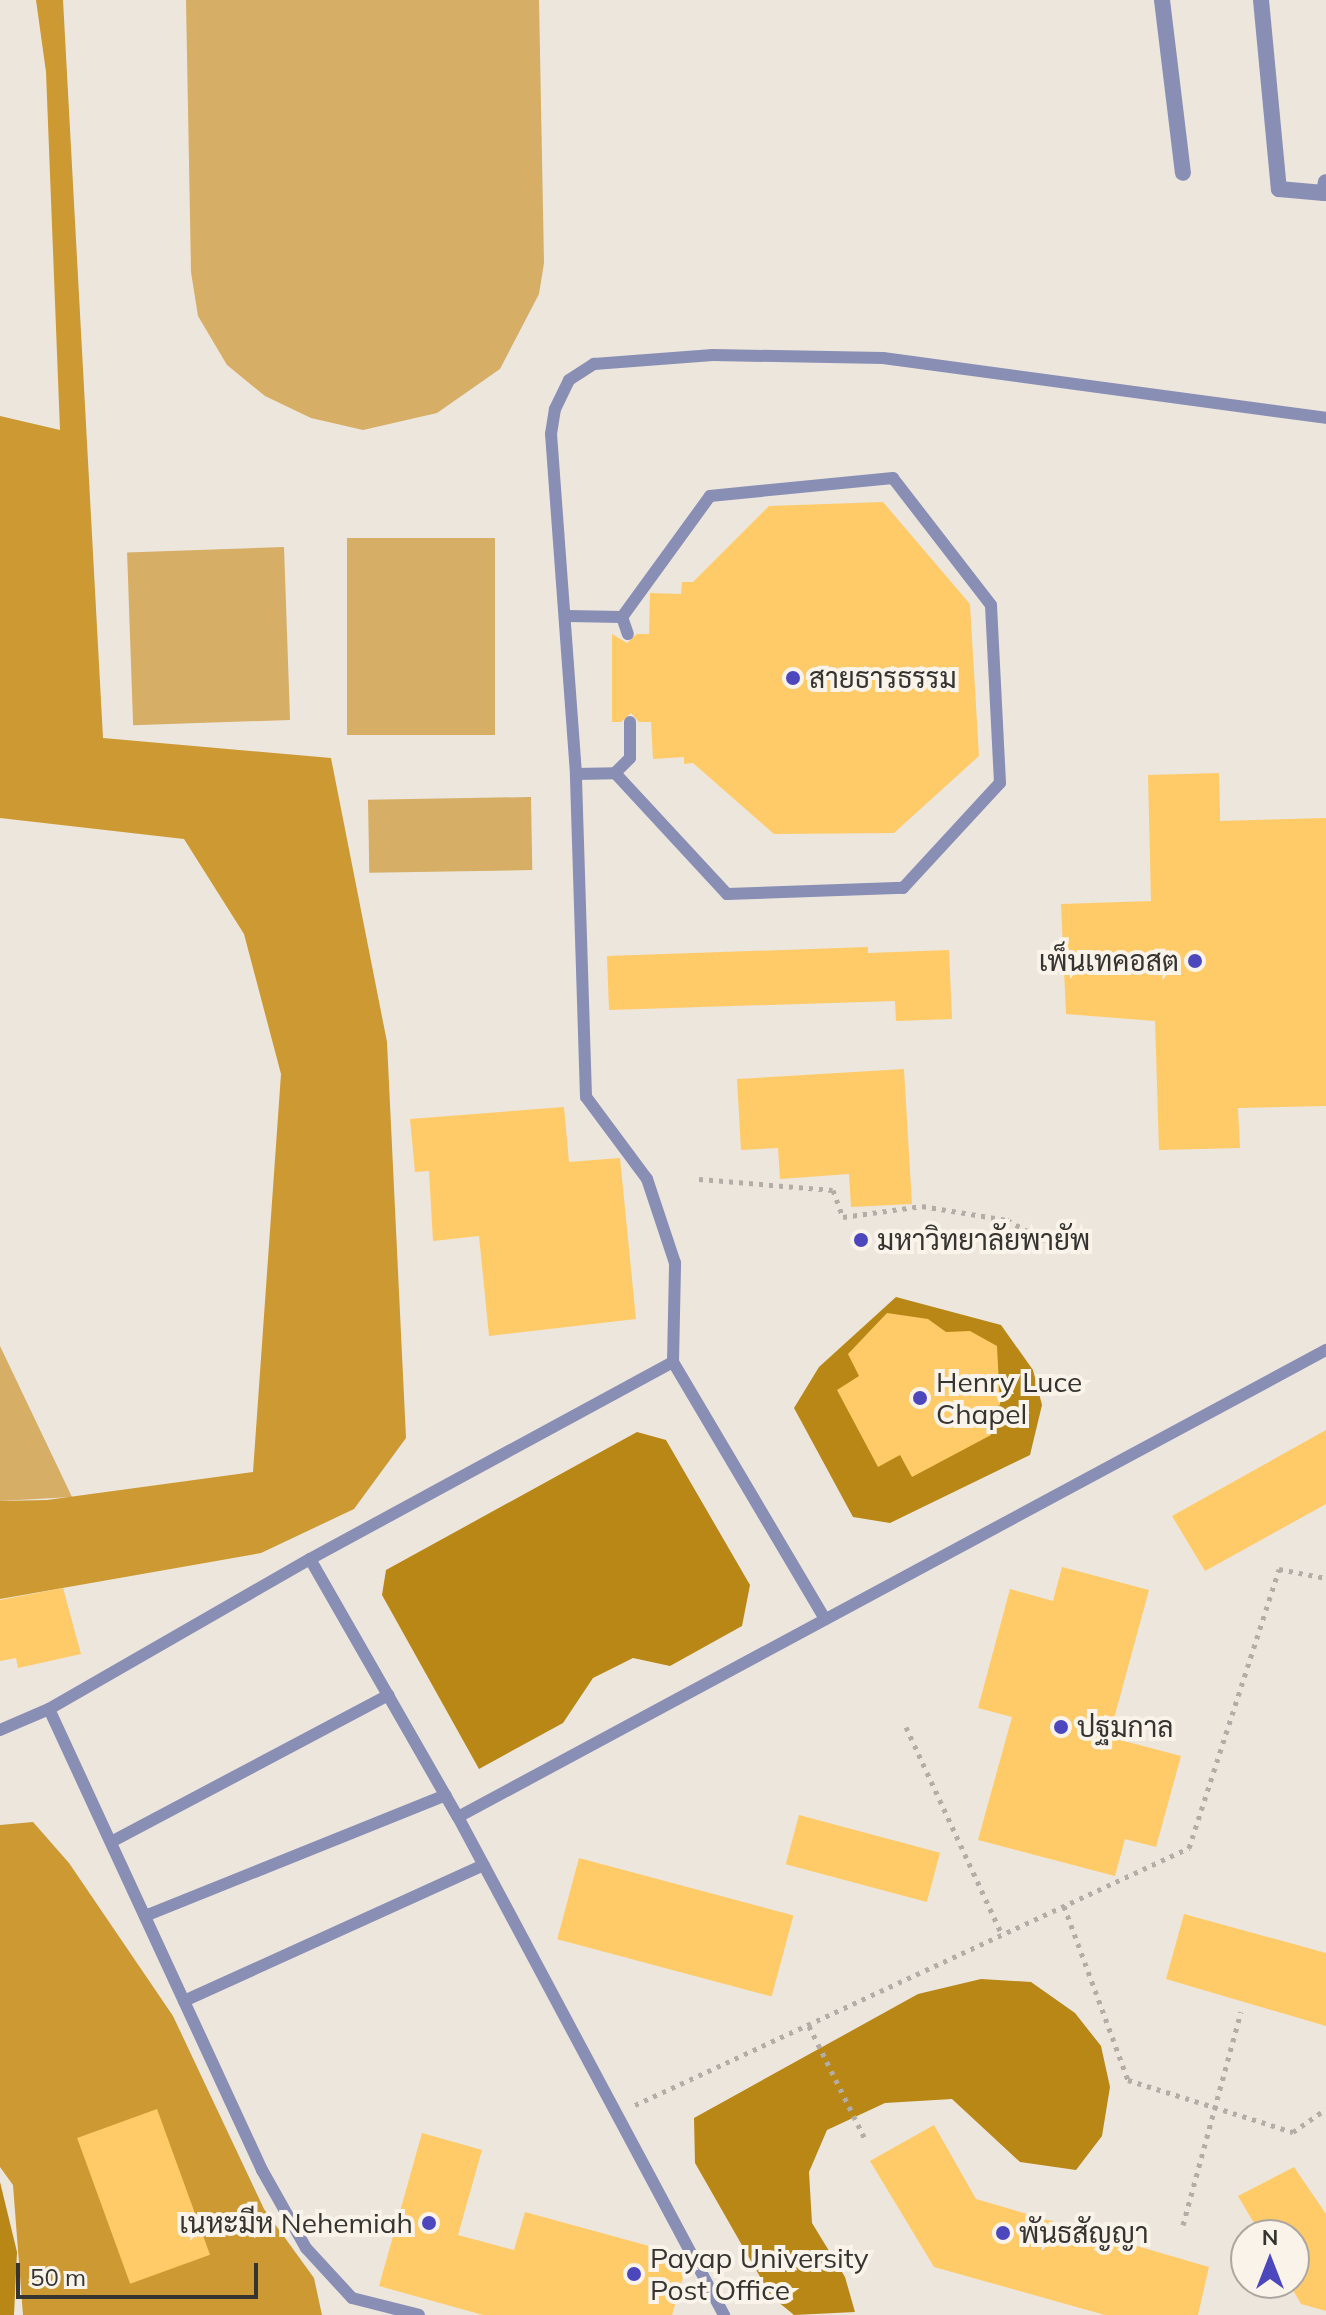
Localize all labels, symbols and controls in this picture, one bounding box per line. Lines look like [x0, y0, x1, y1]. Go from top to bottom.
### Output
place label: สายธารธรรม [809, 661, 957, 695]
marker: สายธารธรรม [784, 669, 802, 687]
place label: เพ็นเทคอสต [1039, 944, 1179, 978]
marker: เพ็นเทคอสต [1186, 952, 1204, 970]
place label: มหาวิทยาลัยพายัพ [877, 1223, 1090, 1257]
marker: มหาวิทยาลัยพายัพ [852, 1231, 870, 1249]
place label: Henry Luce Chapel [936, 1365, 1082, 1431]
marker: Henry Luce Chapel [911, 1389, 929, 1407]
place label: ปฐมกาล [1077, 1710, 1174, 1744]
marker: ปฐมกาล [1052, 1718, 1070, 1736]
place label: เนหะมีห Nehemiah [179, 2206, 413, 2240]
marker: เนหะมีห Nehemiah [420, 2214, 438, 2232]
place label: พันธสัญญา [1019, 2216, 1148, 2250]
north arrow [1230, 2219, 1310, 2299]
text: N [1262, 2223, 1278, 2251]
marker: พันธสัญญา [994, 2224, 1012, 2242]
place label: Payap University Post Office [650, 2241, 869, 2307]
scale bar [20, 2247, 262, 2297]
text: 50 m [30, 2262, 86, 2292]
marker: Payap University Post Office [625, 2265, 643, 2283]

